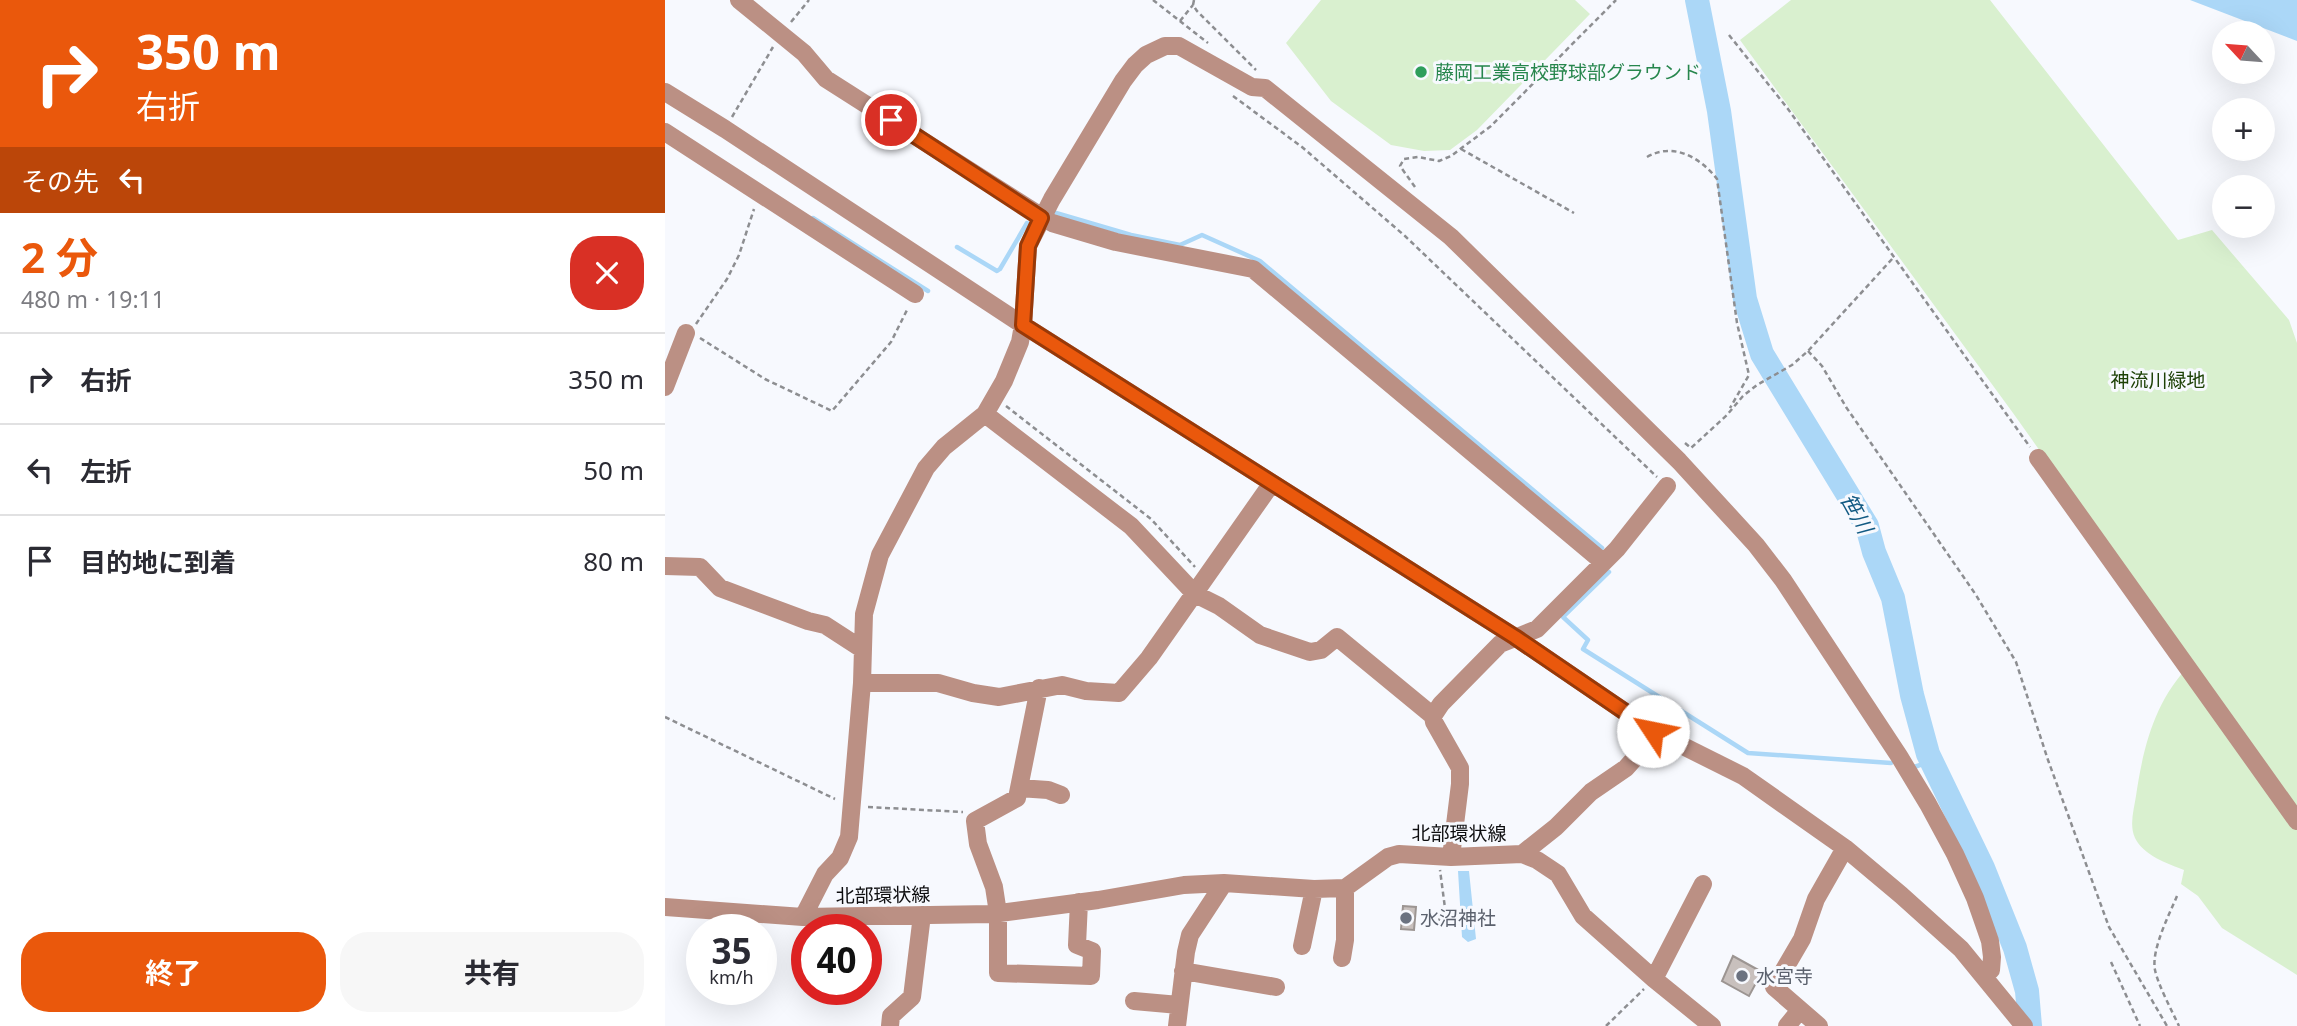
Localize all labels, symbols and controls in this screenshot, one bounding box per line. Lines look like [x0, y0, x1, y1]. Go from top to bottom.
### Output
text: 350 m [136, 18, 281, 84]
north arrow [2212, 21, 2275, 84]
map controls [2212, 21, 2275, 238]
icon: right [21, 28, 112, 119]
place label: 藤岡工業高校野球部グラウンド [1435, 59, 1701, 85]
marker: 藤岡工業高校野球部グラウンド [1413, 64, 1429, 80]
text: 右折 [136, 84, 200, 127]
pin [861, 90, 921, 150]
button: + [2212, 98, 2275, 161]
icon: arrive [872, 101, 910, 139]
icon: left [113, 161, 151, 199]
text: その先 [21, 163, 99, 199]
button: − [2212, 175, 2275, 238]
text: 2 分 [21, 228, 98, 285]
button: close [570, 236, 644, 310]
text: 480 m · 19:11 [21, 283, 165, 315]
icon: right [21, 360, 59, 398]
text: 350 m [568, 361, 644, 397]
text: 右折 [80, 362, 132, 398]
park label: 神流川緑地 [2110, 367, 2206, 393]
icon: left [21, 451, 59, 489]
text: 50 m [583, 452, 644, 488]
text: 左折 [80, 453, 132, 489]
water label: 笹川 [1835, 488, 1880, 540]
icon: arrive [21, 542, 59, 580]
text: 80 m [583, 543, 644, 579]
text: 目的地に到着 [80, 544, 236, 580]
position arrow [1616, 694, 1690, 768]
street label: 北部環状線 [1411, 820, 1507, 846]
street label: 北部環状線 [835, 881, 931, 909]
place label: 水沼神社 [1420, 905, 1496, 931]
marker: 水沼神社 [1398, 910, 1414, 926]
speed limit sign: 40 [791, 914, 882, 1005]
text: 35 [711, 927, 752, 974]
button: 終了 [21, 932, 326, 1012]
button: 共有 [340, 932, 644, 1012]
place label: 水宮寺 [1756, 963, 1813, 989]
text: km/h [709, 965, 754, 989]
marker: 水宮寺 [1734, 968, 1750, 984]

